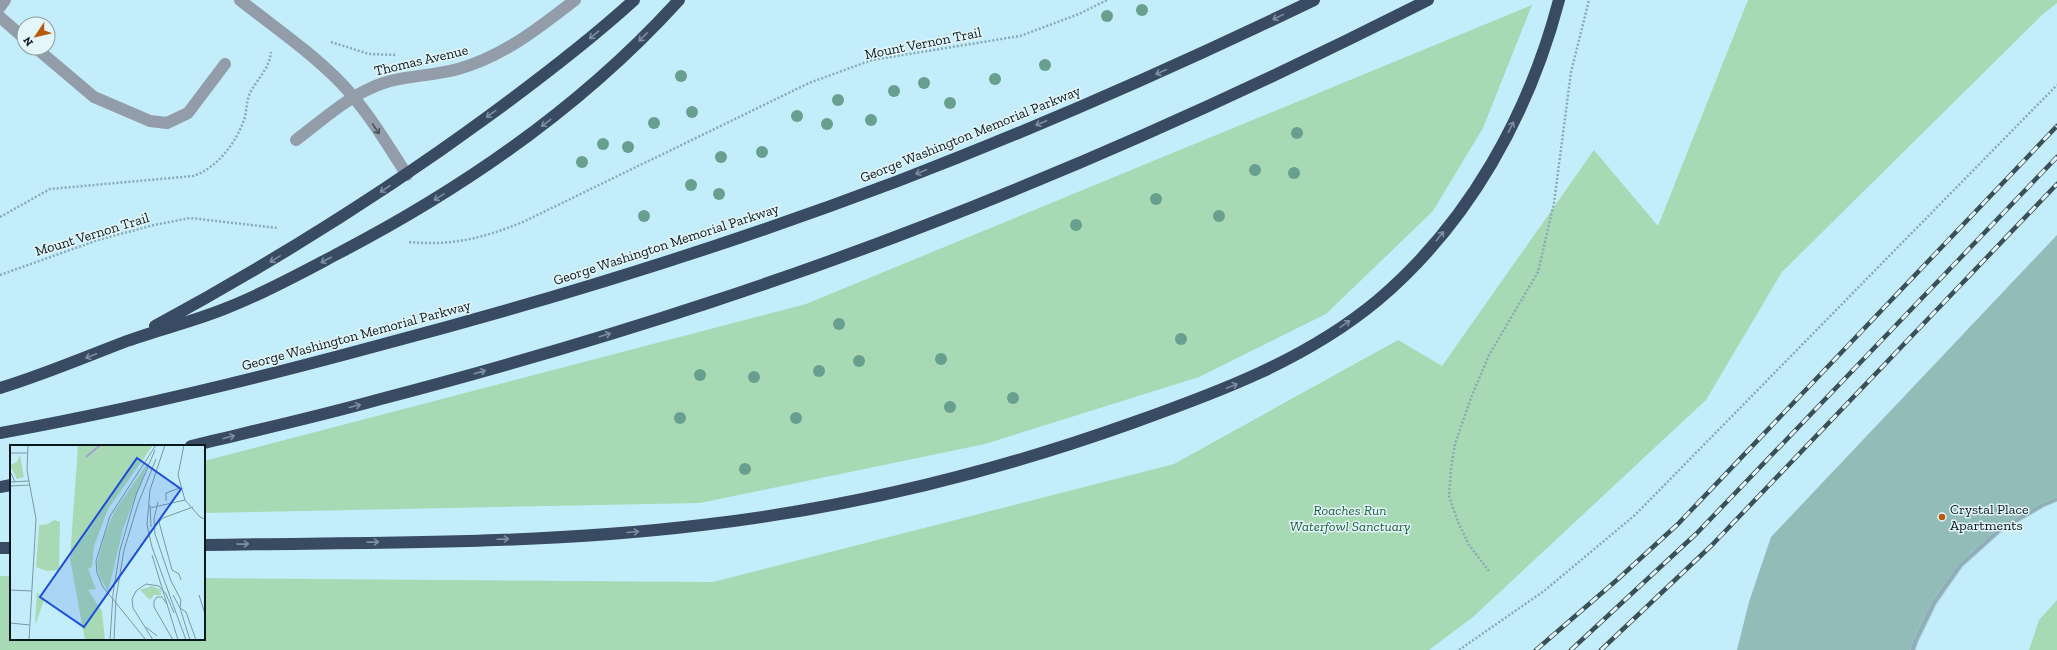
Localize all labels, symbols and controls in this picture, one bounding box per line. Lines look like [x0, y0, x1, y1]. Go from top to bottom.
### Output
one-way arrow [1273, 14, 1285, 21]
north arrow [16, 16, 56, 56]
street label: Mount Vernon Trail [863, 24, 983, 63]
one-way arrow [589, 31, 600, 40]
one-way arrow [638, 32, 648, 42]
text: N [20, 34, 36, 49]
street label: Thomas Avenue [373, 41, 470, 80]
one-way arrow [1155, 69, 1167, 76]
street label: George Washington Memorial Parkway [858, 82, 1084, 187]
one-way arrow [485, 110, 496, 118]
one-way arrow [541, 119, 552, 127]
one-way arrow [1036, 120, 1048, 127]
one-way arrow [1508, 121, 1515, 133]
one-way arrow [372, 123, 380, 134]
one-way arrow [915, 168, 927, 176]
one-way arrow [379, 186, 391, 194]
one-way arrow [434, 193, 445, 201]
street label: George Washington Memorial Parkway [551, 200, 782, 289]
street label: Mount Vernon Trail [33, 209, 152, 260]
one-way arrow [1436, 230, 1445, 241]
one-way arrow [269, 255, 281, 263]
one-way arrow [320, 257, 332, 264]
street label: George Washington Memorial Parkway [240, 296, 473, 374]
one-way arrow [1340, 320, 1351, 328]
one-way arrow [598, 331, 611, 338]
one-way arrow [86, 352, 98, 360]
one-way arrow [474, 368, 487, 375]
one-way arrow [1225, 382, 1237, 390]
one-way arrow [348, 402, 361, 409]
one-way arrow [222, 432, 235, 440]
inset map [10, 445, 205, 640]
place label: Crystal Place Apartments [1950, 501, 2029, 534]
park label: Roaches Run Waterfowl Sanctuary [1290, 502, 1411, 535]
marker: Crystal Place Apartments [1937, 512, 1947, 522]
one-way arrow [626, 528, 639, 535]
one-way arrow [496, 535, 509, 543]
one-way arrow [366, 538, 379, 545]
one-way arrow [236, 540, 249, 548]

